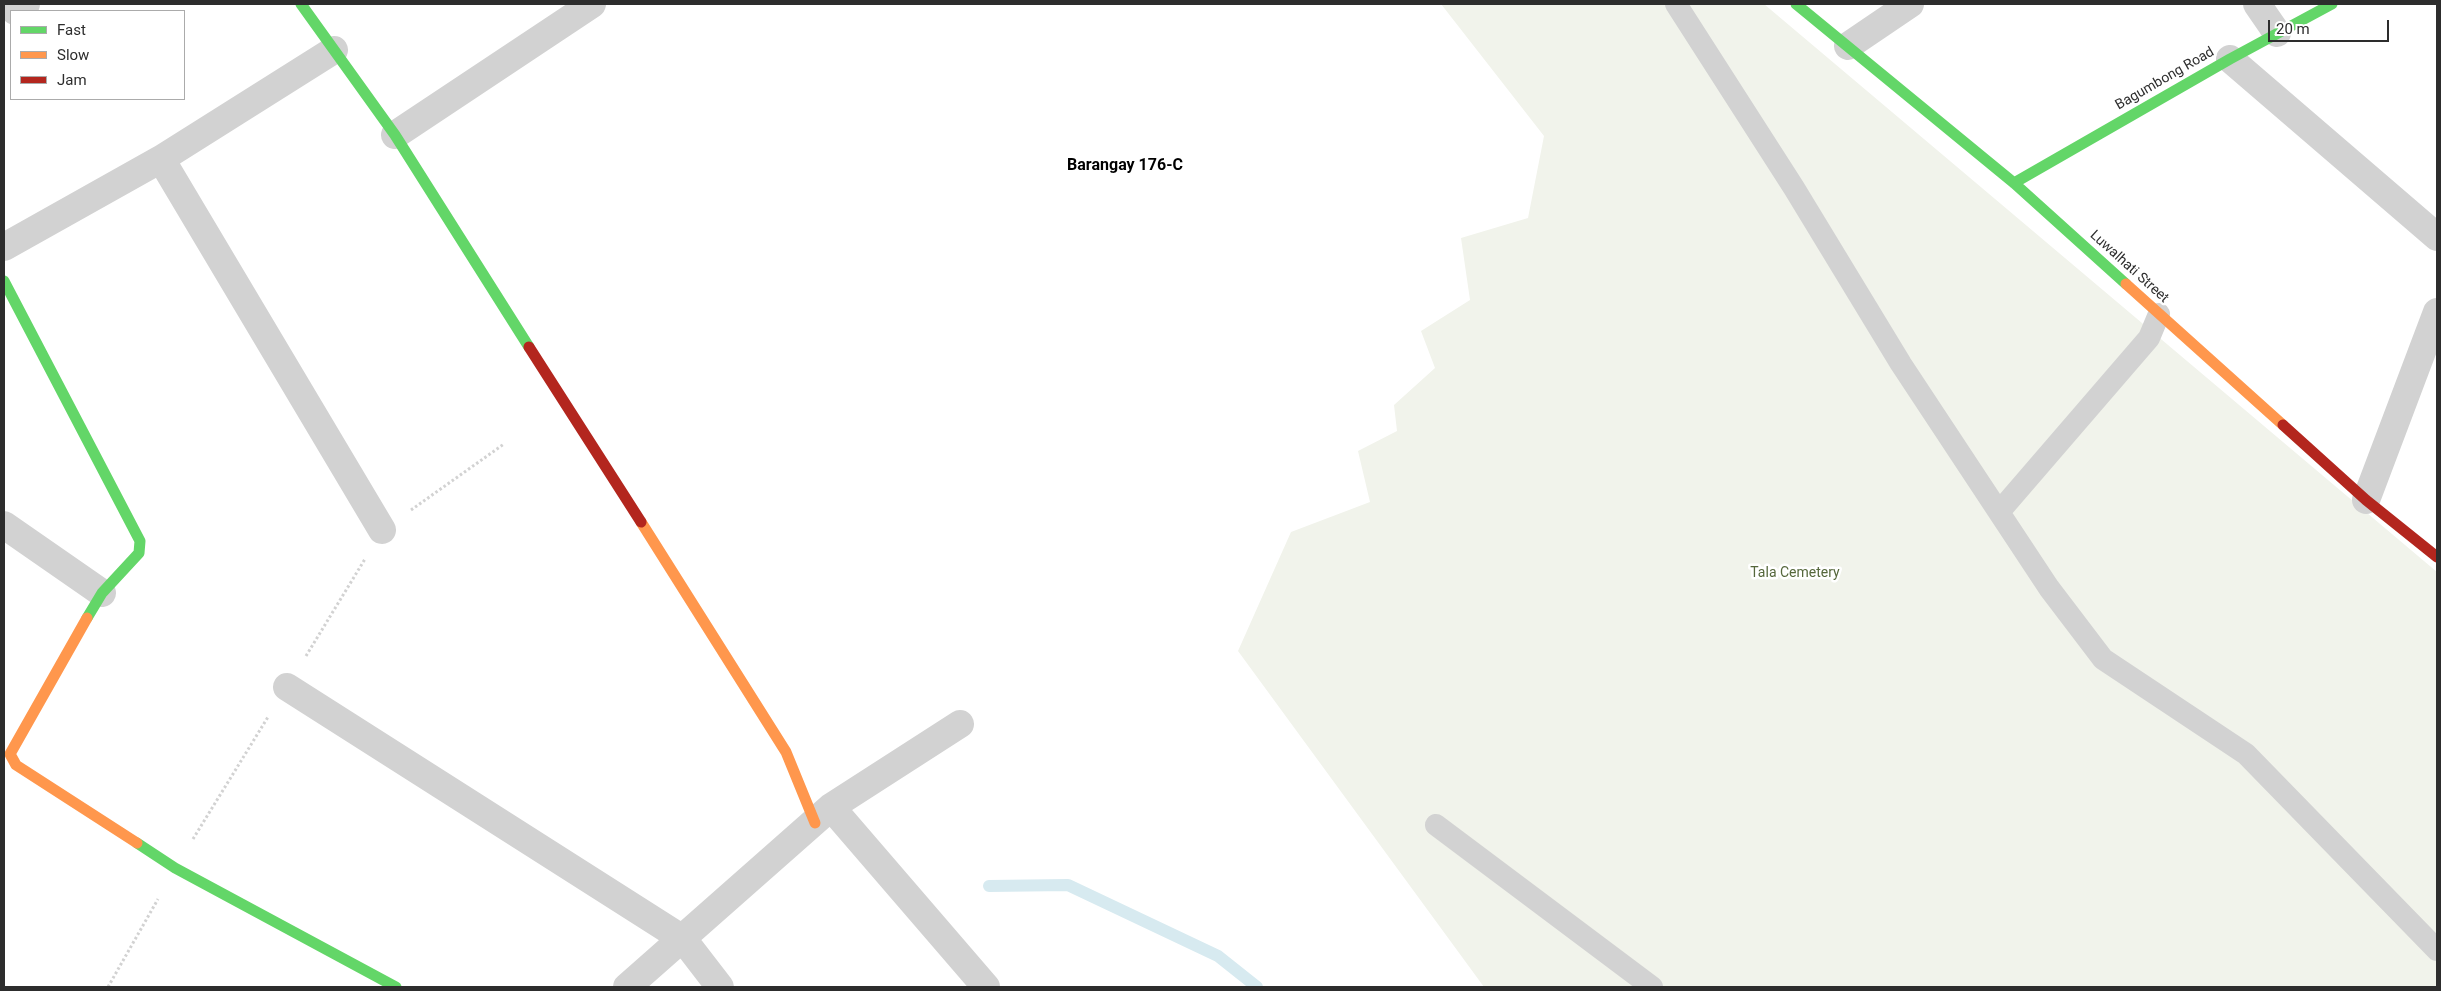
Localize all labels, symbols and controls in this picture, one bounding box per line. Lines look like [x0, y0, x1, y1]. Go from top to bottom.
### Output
legend [10, 10, 185, 100]
scale bar [2271, 10, 2392, 42]
text: 20 m [2276, 20, 2310, 38]
text: Fast [57, 21, 86, 39]
street label: Bagumbong Road [2113, 44, 2217, 114]
text: Slow [57, 46, 89, 64]
text: Jam [57, 71, 87, 89]
district label: Barangay 176-C [1067, 156, 1183, 176]
street label: Luwalhati Street [2086, 227, 2172, 307]
park label: Tala Cemetery [1750, 565, 1840, 581]

